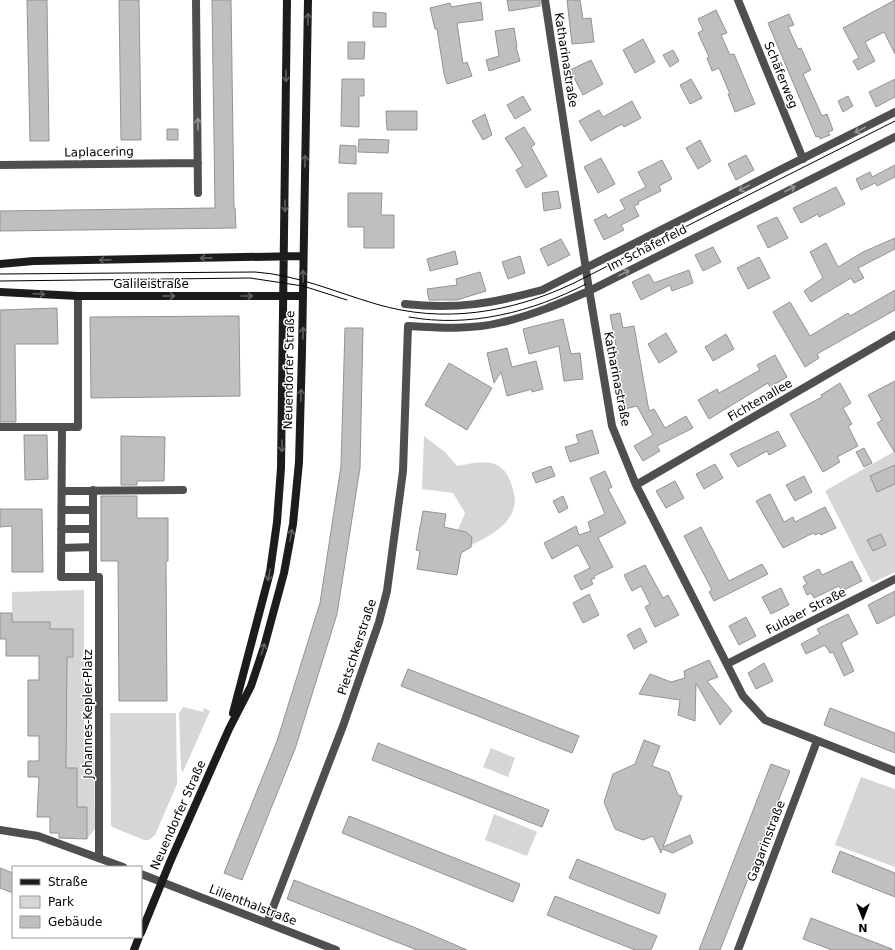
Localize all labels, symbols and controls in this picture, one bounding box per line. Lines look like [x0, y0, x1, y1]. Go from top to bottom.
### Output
street label: Katharinastraße [552, 11, 580, 109]
one-way arrow [304, 13, 312, 26]
street label: Schäferweg [761, 40, 801, 110]
one-way arrow [282, 69, 290, 82]
one-way arrow [194, 118, 202, 131]
one-way arrow [854, 127, 866, 134]
street label: Laplacering [64, 144, 134, 160]
one-way arrow [301, 155, 309, 168]
one-way arrow [739, 185, 751, 193]
one-way arrow [784, 185, 796, 193]
one-way arrow [281, 199, 289, 212]
street label: Im Schäferfeld [605, 222, 689, 274]
one-way arrow [200, 254, 213, 261]
one-way arrow [99, 256, 112, 264]
one-way arrow [618, 269, 630, 276]
one-way arrow [299, 270, 307, 283]
street label: Galileistraße [113, 277, 189, 291]
one-way arrow [32, 290, 45, 298]
one-way arrow [162, 292, 175, 300]
one-way arrow [240, 292, 253, 300]
street label: Neuendorfer Straße [281, 311, 297, 429]
one-way arrow [299, 327, 307, 340]
street label: Katharinastraße [601, 331, 633, 427]
street label: Fichtenallee [725, 376, 795, 424]
one-way arrow [297, 389, 305, 402]
one-way arrow [278, 439, 286, 452]
one-way arrow [287, 529, 295, 542]
one-way arrow [265, 568, 273, 581]
street label: Fuldaer Straße [764, 585, 848, 637]
street label: Pietschkerstraße [335, 597, 379, 697]
one-way arrow [260, 643, 267, 656]
street label: Johannes-Kepler-Platz [81, 649, 95, 780]
street label: Neuendorfer Straße [147, 758, 209, 872]
street label: Gagarinstraße [744, 798, 788, 884]
legend [12, 866, 142, 938]
text: Straße [48, 875, 88, 889]
street label: Lilienthalstraße [207, 882, 299, 928]
text: Park [48, 895, 74, 909]
north arrow [843, 898, 883, 938]
text: Gebäude [48, 915, 102, 929]
text: N [858, 921, 868, 934]

